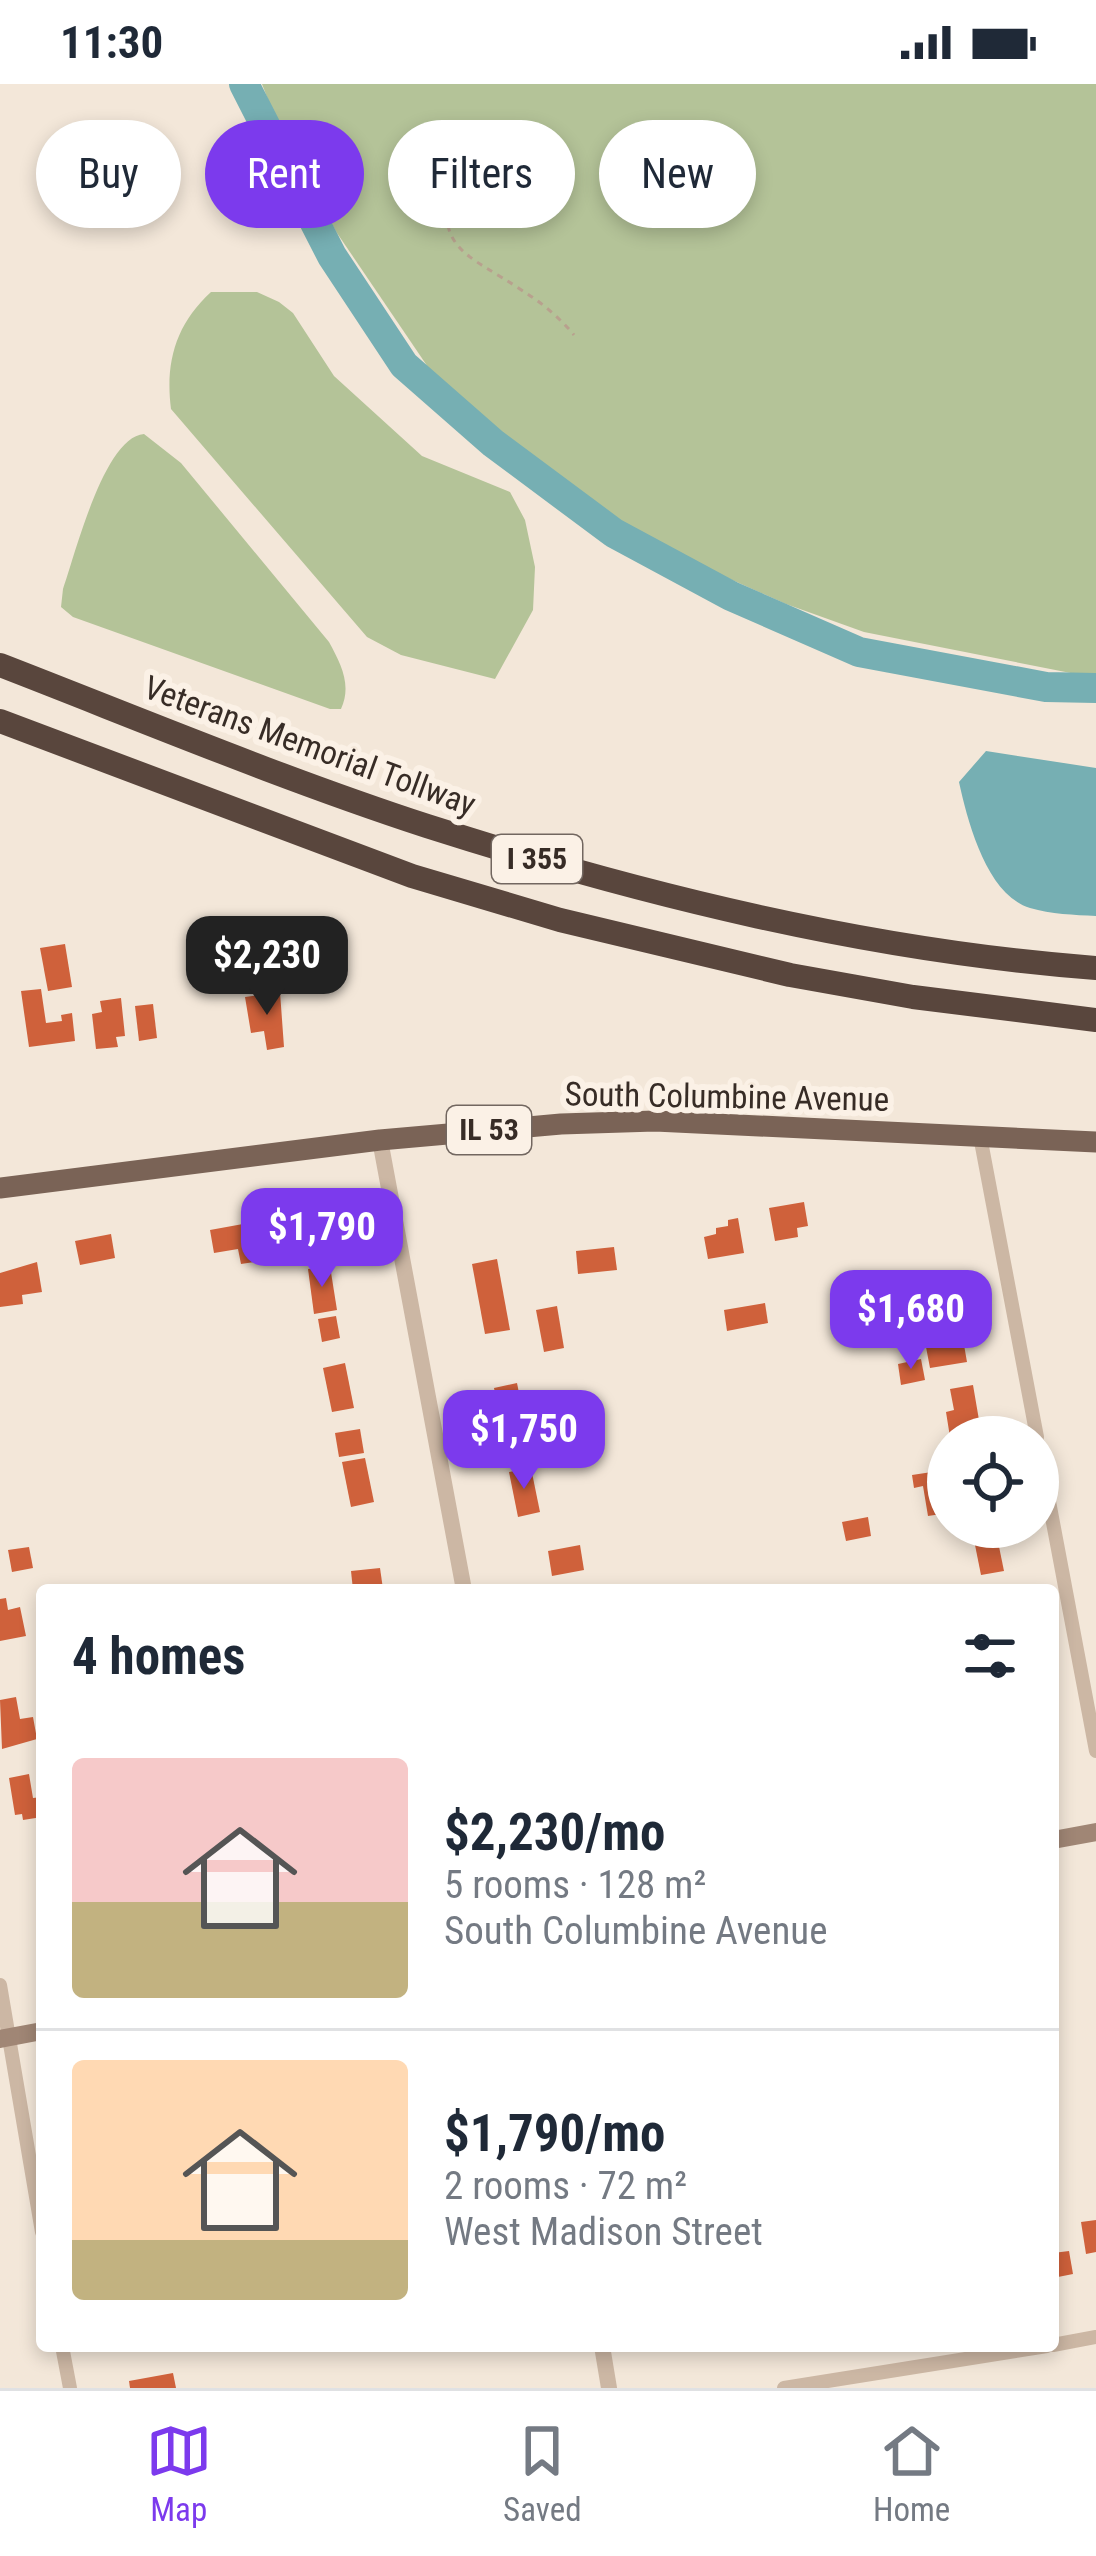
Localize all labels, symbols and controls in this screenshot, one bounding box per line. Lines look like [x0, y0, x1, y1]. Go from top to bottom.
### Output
text: 11:30 [60, 16, 163, 69]
chip: Buy [36, 120, 181, 228]
chip: Rent [205, 120, 364, 228]
chip: Filters [388, 120, 575, 228]
chip: New [599, 120, 756, 228]
street label: Veterans Memorial Tollway [139, 667, 481, 824]
road number: I 355 [492, 835, 582, 883]
pin: $2,230 [169, 916, 365, 1018]
text: $2,230 [213, 932, 321, 978]
street label: South Columbine Avenue [564, 1074, 890, 1119]
road number: IL 53 [447, 1106, 531, 1154]
pin: $1,790 [224, 1188, 420, 1290]
text: $1,790 [268, 1204, 376, 1250]
pin: $1,680 [813, 1270, 1009, 1372]
text: $1,680 [857, 1286, 965, 1332]
pin: $1,750 [426, 1390, 622, 1492]
text: $1,750 [470, 1406, 578, 1452]
map controls [927, 1416, 1059, 1548]
button: locate [927, 1416, 1059, 1548]
icon: filters [957, 1623, 1023, 1689]
text: 4 homes [72, 1627, 245, 1686]
text: $2,230/mo [444, 1803, 665, 1862]
icon: home [168, 1806, 312, 1950]
text: 5 rooms · 128 m² [444, 1862, 706, 1908]
text: South Columbine Avenue [444, 1908, 827, 1954]
text: $1,790/mo [444, 2104, 665, 2163]
icon: home [168, 2108, 312, 2252]
text: 2 rooms · 72 m² [444, 2163, 687, 2209]
text: West Madison Street [444, 2209, 763, 2255]
tab: Map [146, 2418, 212, 2529]
tab: Saved [503, 2418, 582, 2529]
tab: Home [873, 2418, 950, 2529]

